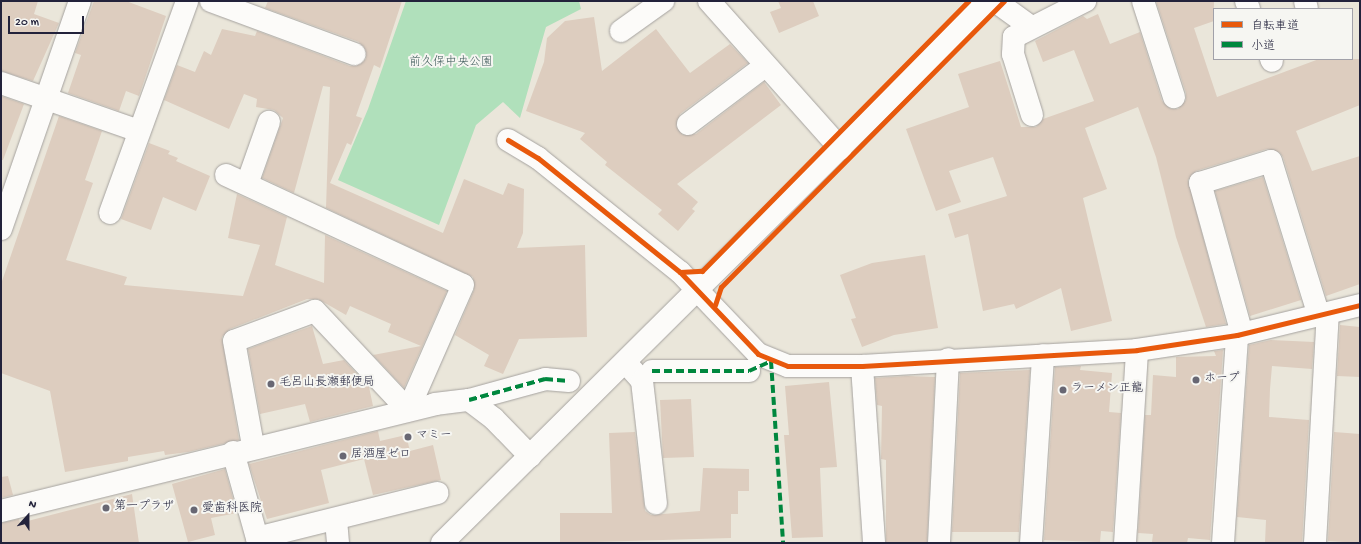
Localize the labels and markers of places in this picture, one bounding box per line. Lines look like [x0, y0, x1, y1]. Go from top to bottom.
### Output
place label: ホープ [1204, 373, 1240, 387]
marker: ホープ [1191, 375, 1201, 385]
place label: 毛呂山長瀬郵便局 [279, 377, 375, 391]
marker: 毛呂山長瀬郵便局 [266, 379, 276, 389]
place label: ラーメン正龍 [1071, 383, 1143, 397]
marker: ラーメン正龍 [1058, 385, 1068, 395]
place label: マミー [416, 430, 452, 444]
marker: マミー [403, 432, 413, 442]
place label: 居酒屋ゼロ [351, 449, 411, 463]
marker: 居酒屋ゼロ [338, 451, 348, 461]
place label: 第一プラザ [114, 501, 174, 515]
marker: 第一プラザ [101, 503, 111, 513]
place label: 愛歯科医院 [202, 503, 262, 517]
marker: 愛歯科医院 [189, 505, 199, 515]

